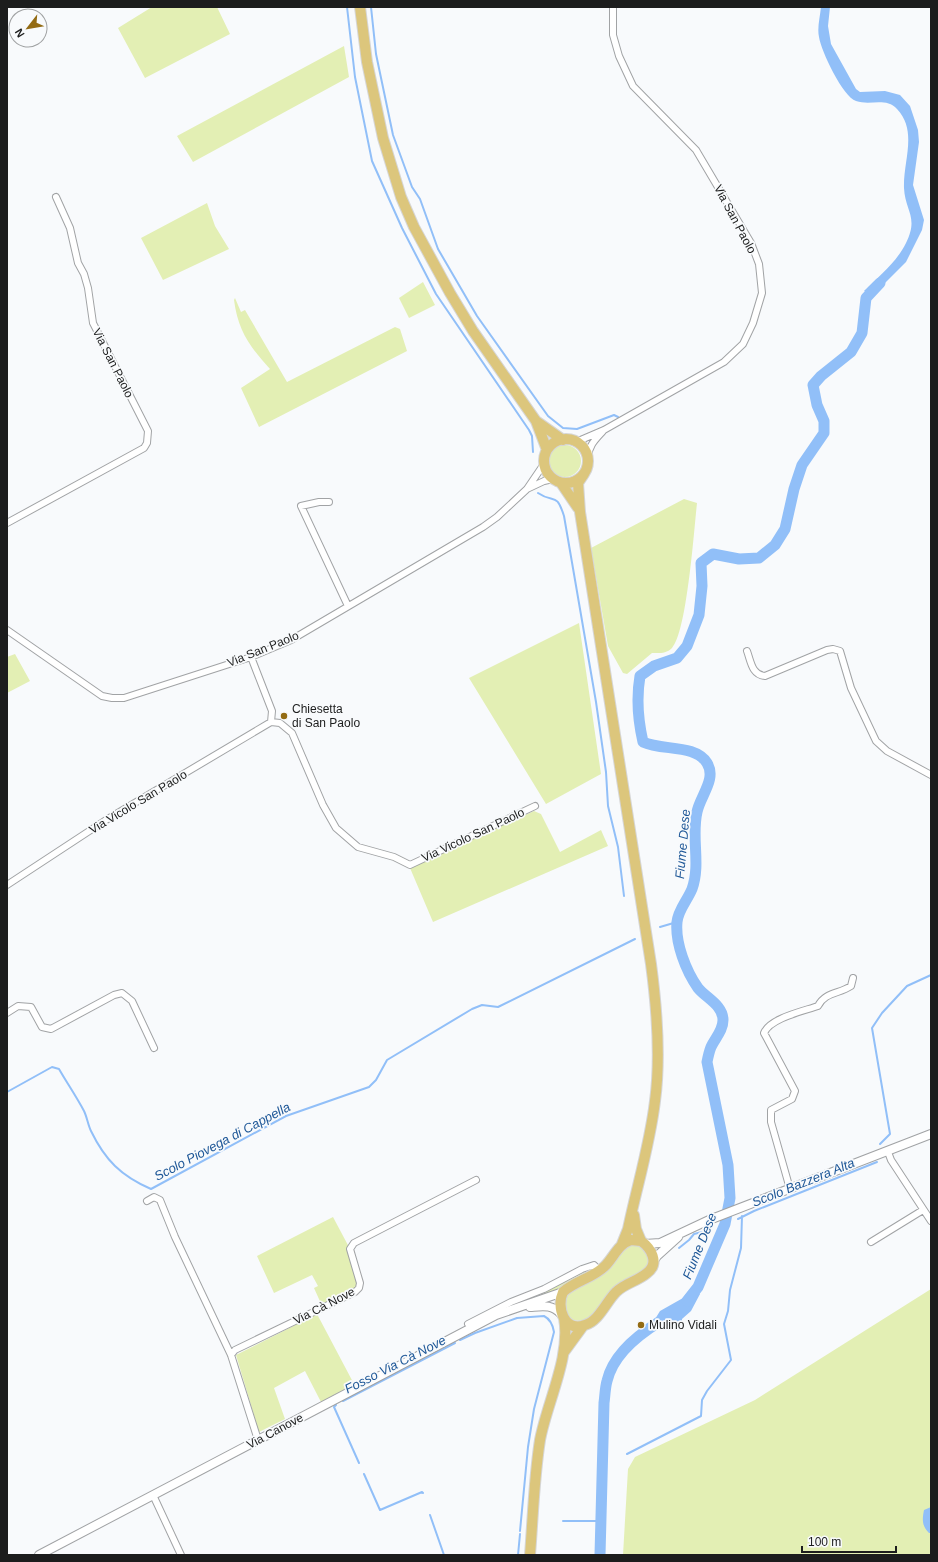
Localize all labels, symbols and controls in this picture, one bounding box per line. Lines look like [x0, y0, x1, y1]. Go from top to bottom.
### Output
north arrow [8, 8, 48, 48]
text: N [12, 27, 27, 40]
street label: Via San Paolo [711, 182, 759, 256]
street label: Via San Paolo [90, 326, 137, 400]
street label: Via San Paolo [225, 628, 301, 670]
place label: Chiesetta di San Paolo [292, 702, 360, 730]
marker: Chiesetta di San Paolo [279, 711, 289, 721]
street label: Via Vicolo San Paolo [87, 767, 190, 837]
street label: Via Vicolo San Paolo [419, 805, 527, 865]
water label: Fiume Dese [672, 808, 693, 880]
water label: Scolo Piovega di Cappella [152, 1099, 293, 1184]
water label: Scolo Bazzera Alta [750, 1155, 857, 1210]
water label: Fiume Dese [679, 1211, 720, 1281]
street label: Via Cà Nove [291, 1284, 357, 1327]
place label: Mulino Vidali [649, 1318, 717, 1332]
marker: Mulino Vidali [636, 1320, 646, 1330]
water label: Fosso Via Cà Nove [342, 1332, 448, 1396]
street label: Via Canove [244, 1410, 306, 1452]
scale bar [802, 1528, 896, 1554]
text: 100 m [808, 1535, 841, 1549]

